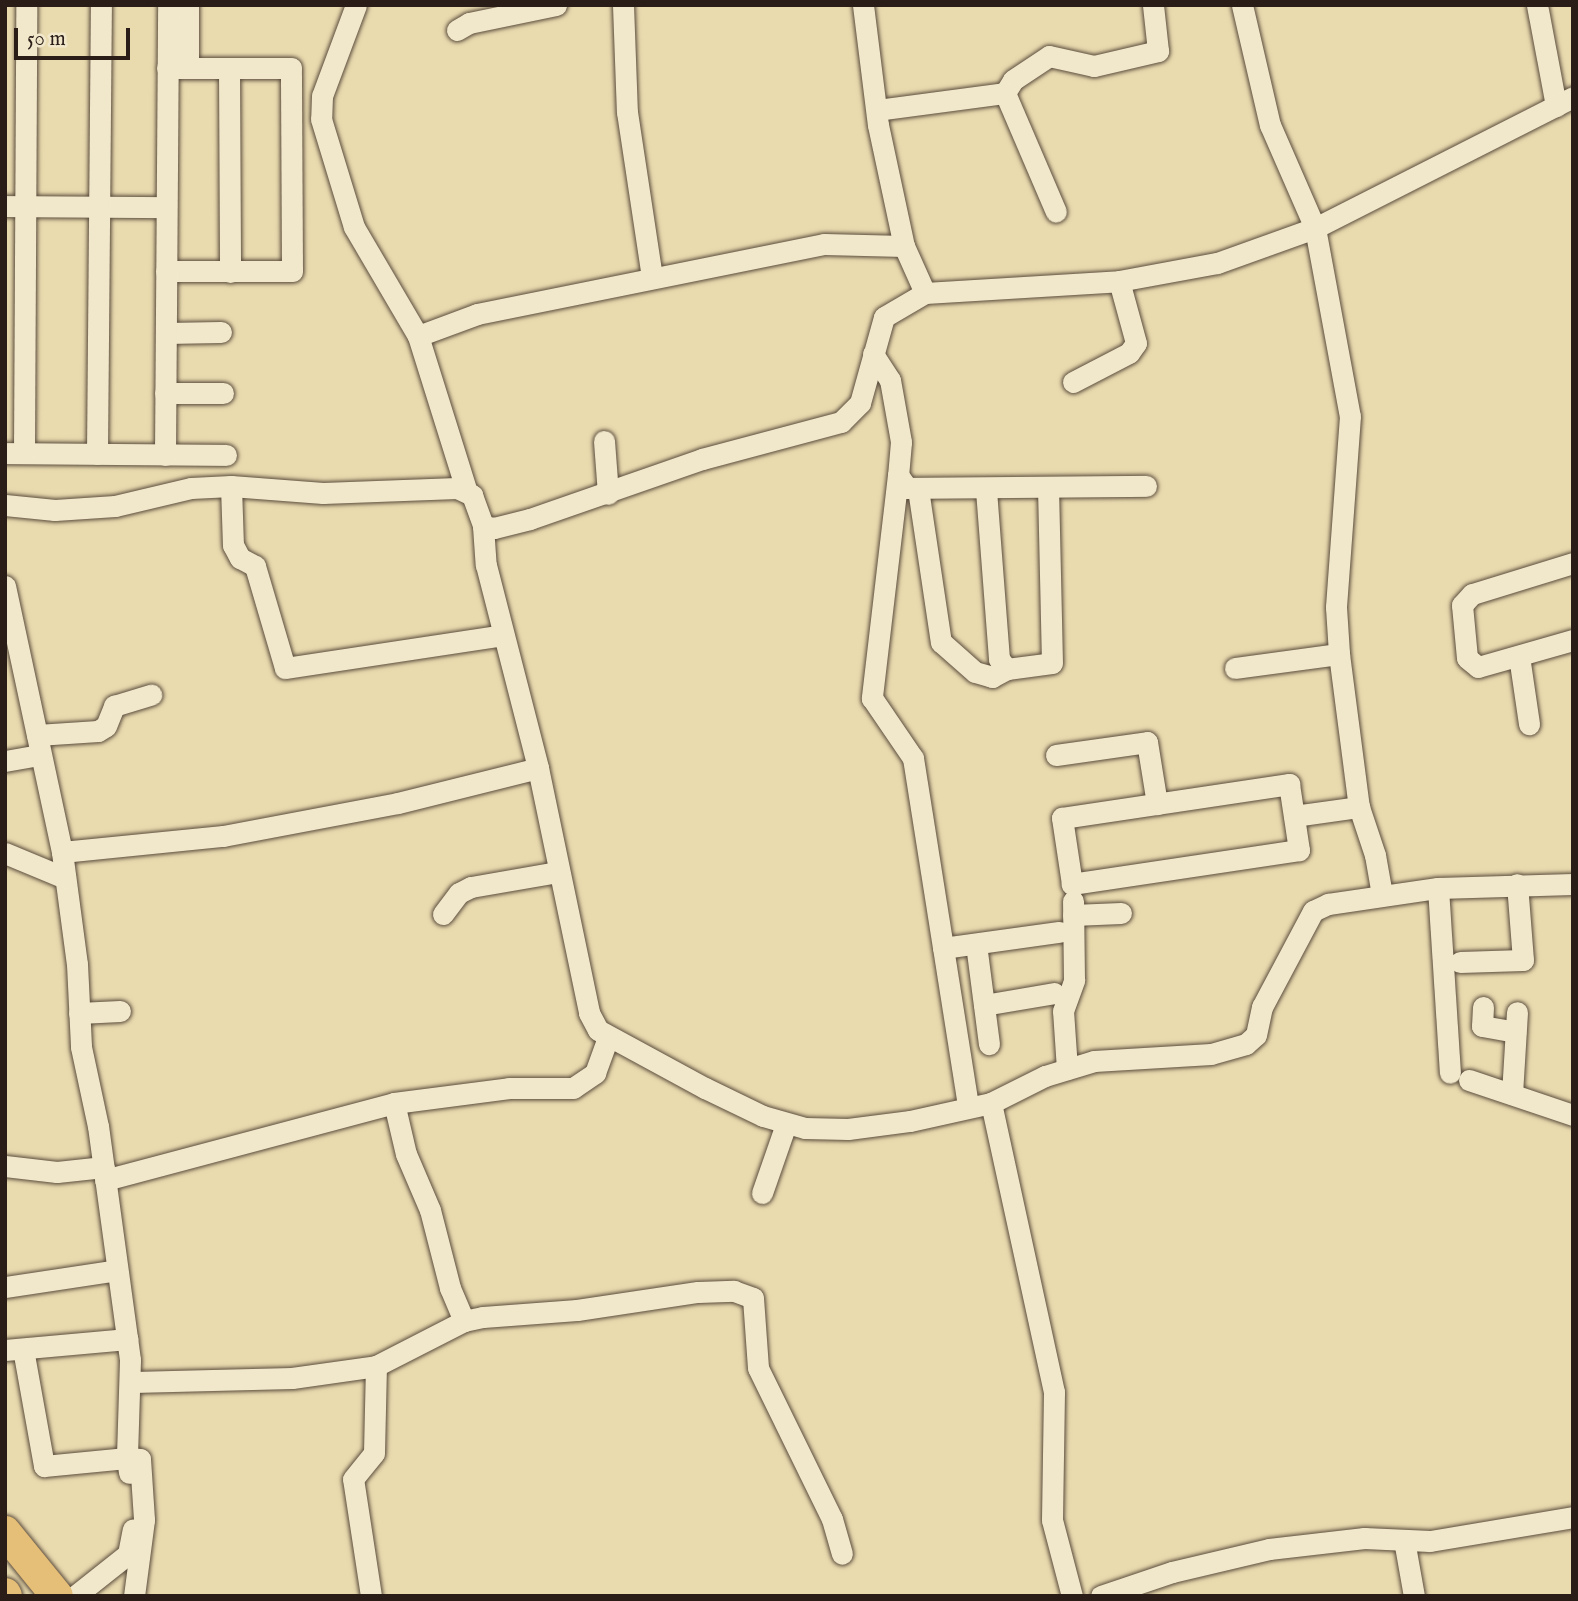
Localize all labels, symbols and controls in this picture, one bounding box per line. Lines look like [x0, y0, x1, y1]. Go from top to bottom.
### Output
scale bar [18, 14, 133, 58]
text: 50 m [27, 26, 66, 53]

